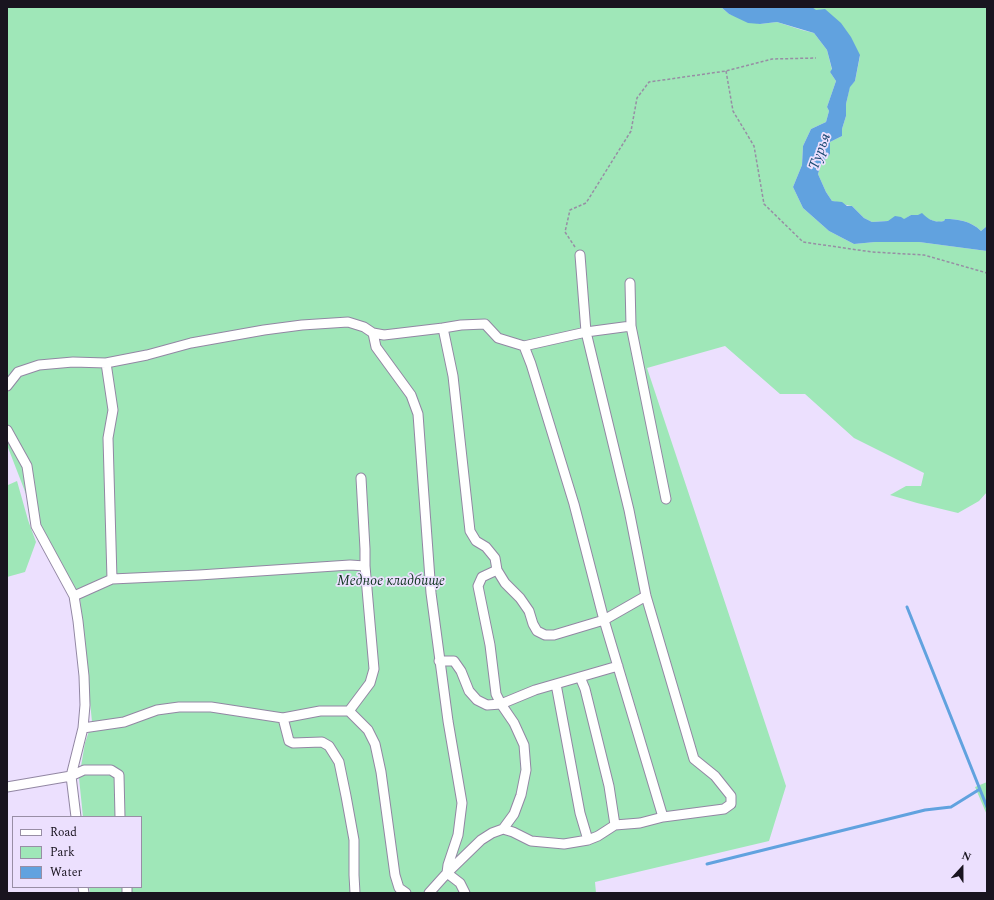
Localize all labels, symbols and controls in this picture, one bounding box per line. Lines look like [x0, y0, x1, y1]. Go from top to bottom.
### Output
water label: Турья [806, 131, 836, 173]
park label: Медное кладбище [337, 574, 445, 590]
legend [12, 816, 142, 888]
text: Road [50, 823, 77, 842]
text: Park [50, 843, 75, 862]
text: N [959, 847, 974, 866]
north arrow [942, 848, 982, 888]
text: Water [50, 863, 82, 882]

